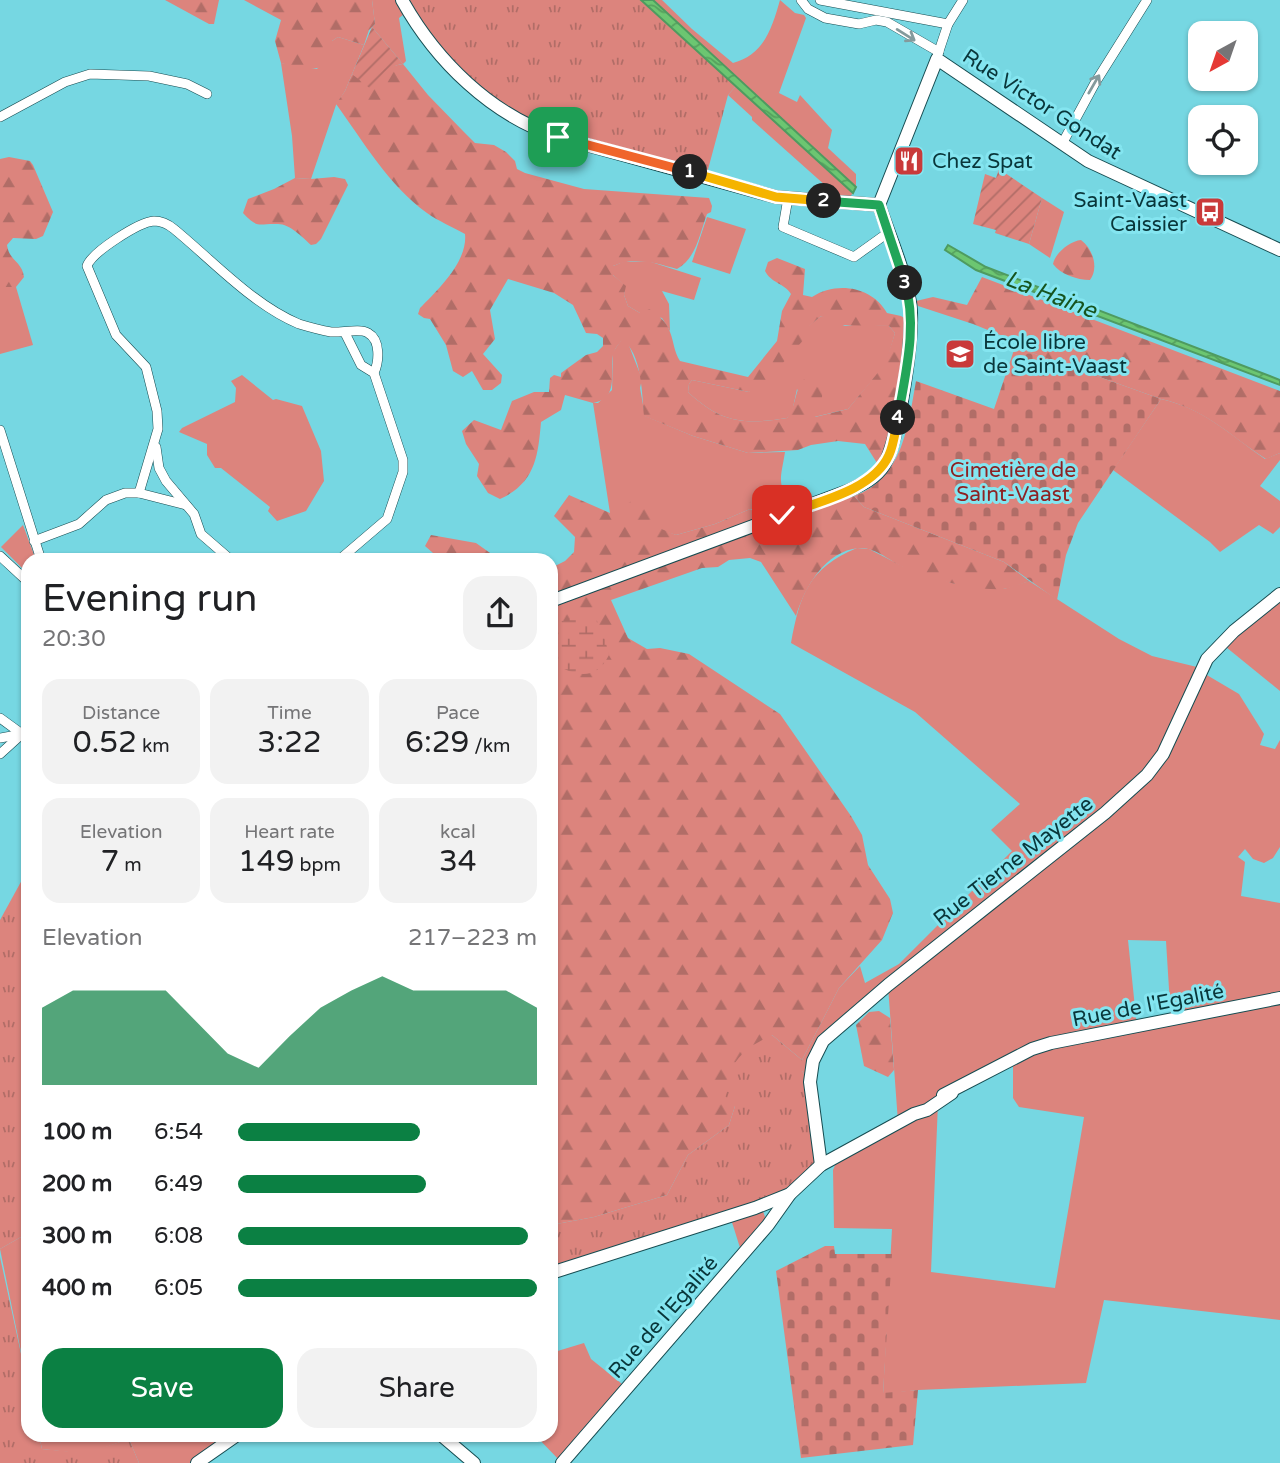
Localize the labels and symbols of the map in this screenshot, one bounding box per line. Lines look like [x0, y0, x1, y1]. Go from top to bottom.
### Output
north arrow [1188, 21, 1258, 91]
one-way arrow [896, 28, 916, 42]
street label: Rue Victor Gondat [958, 44, 1126, 165]
one-way arrow [1087, 75, 1101, 95]
pin [528, 107, 588, 167]
restaurant icon: Chez Spat [892, 144, 926, 178]
place label: Chez Spat [932, 149, 1033, 174]
pin: 1 [672, 154, 708, 190]
pin: 2 [806, 184, 842, 218]
place label: Saint-Vaast Caissier [1074, 188, 1187, 237]
bus stop icon: Saint-Vaast Caissier [1193, 195, 1227, 229]
water label: La Haine [1001, 265, 1102, 326]
pin: 3 [888, 266, 922, 300]
place label: École libre de Saint-Vaast [983, 330, 1127, 379]
school or university icon: École libre de Saint-Vaast [943, 337, 977, 371]
pin: 4 [880, 400, 916, 436]
park label: Cimetière de Saint-Vaast [950, 458, 1076, 507]
pin [752, 485, 812, 545]
street label: Rue Tierne Mayette [929, 791, 1098, 931]
street label: Rue de l'Egalité [1070, 979, 1226, 1032]
street label: Rue de l'Egalité [603, 1251, 723, 1384]

